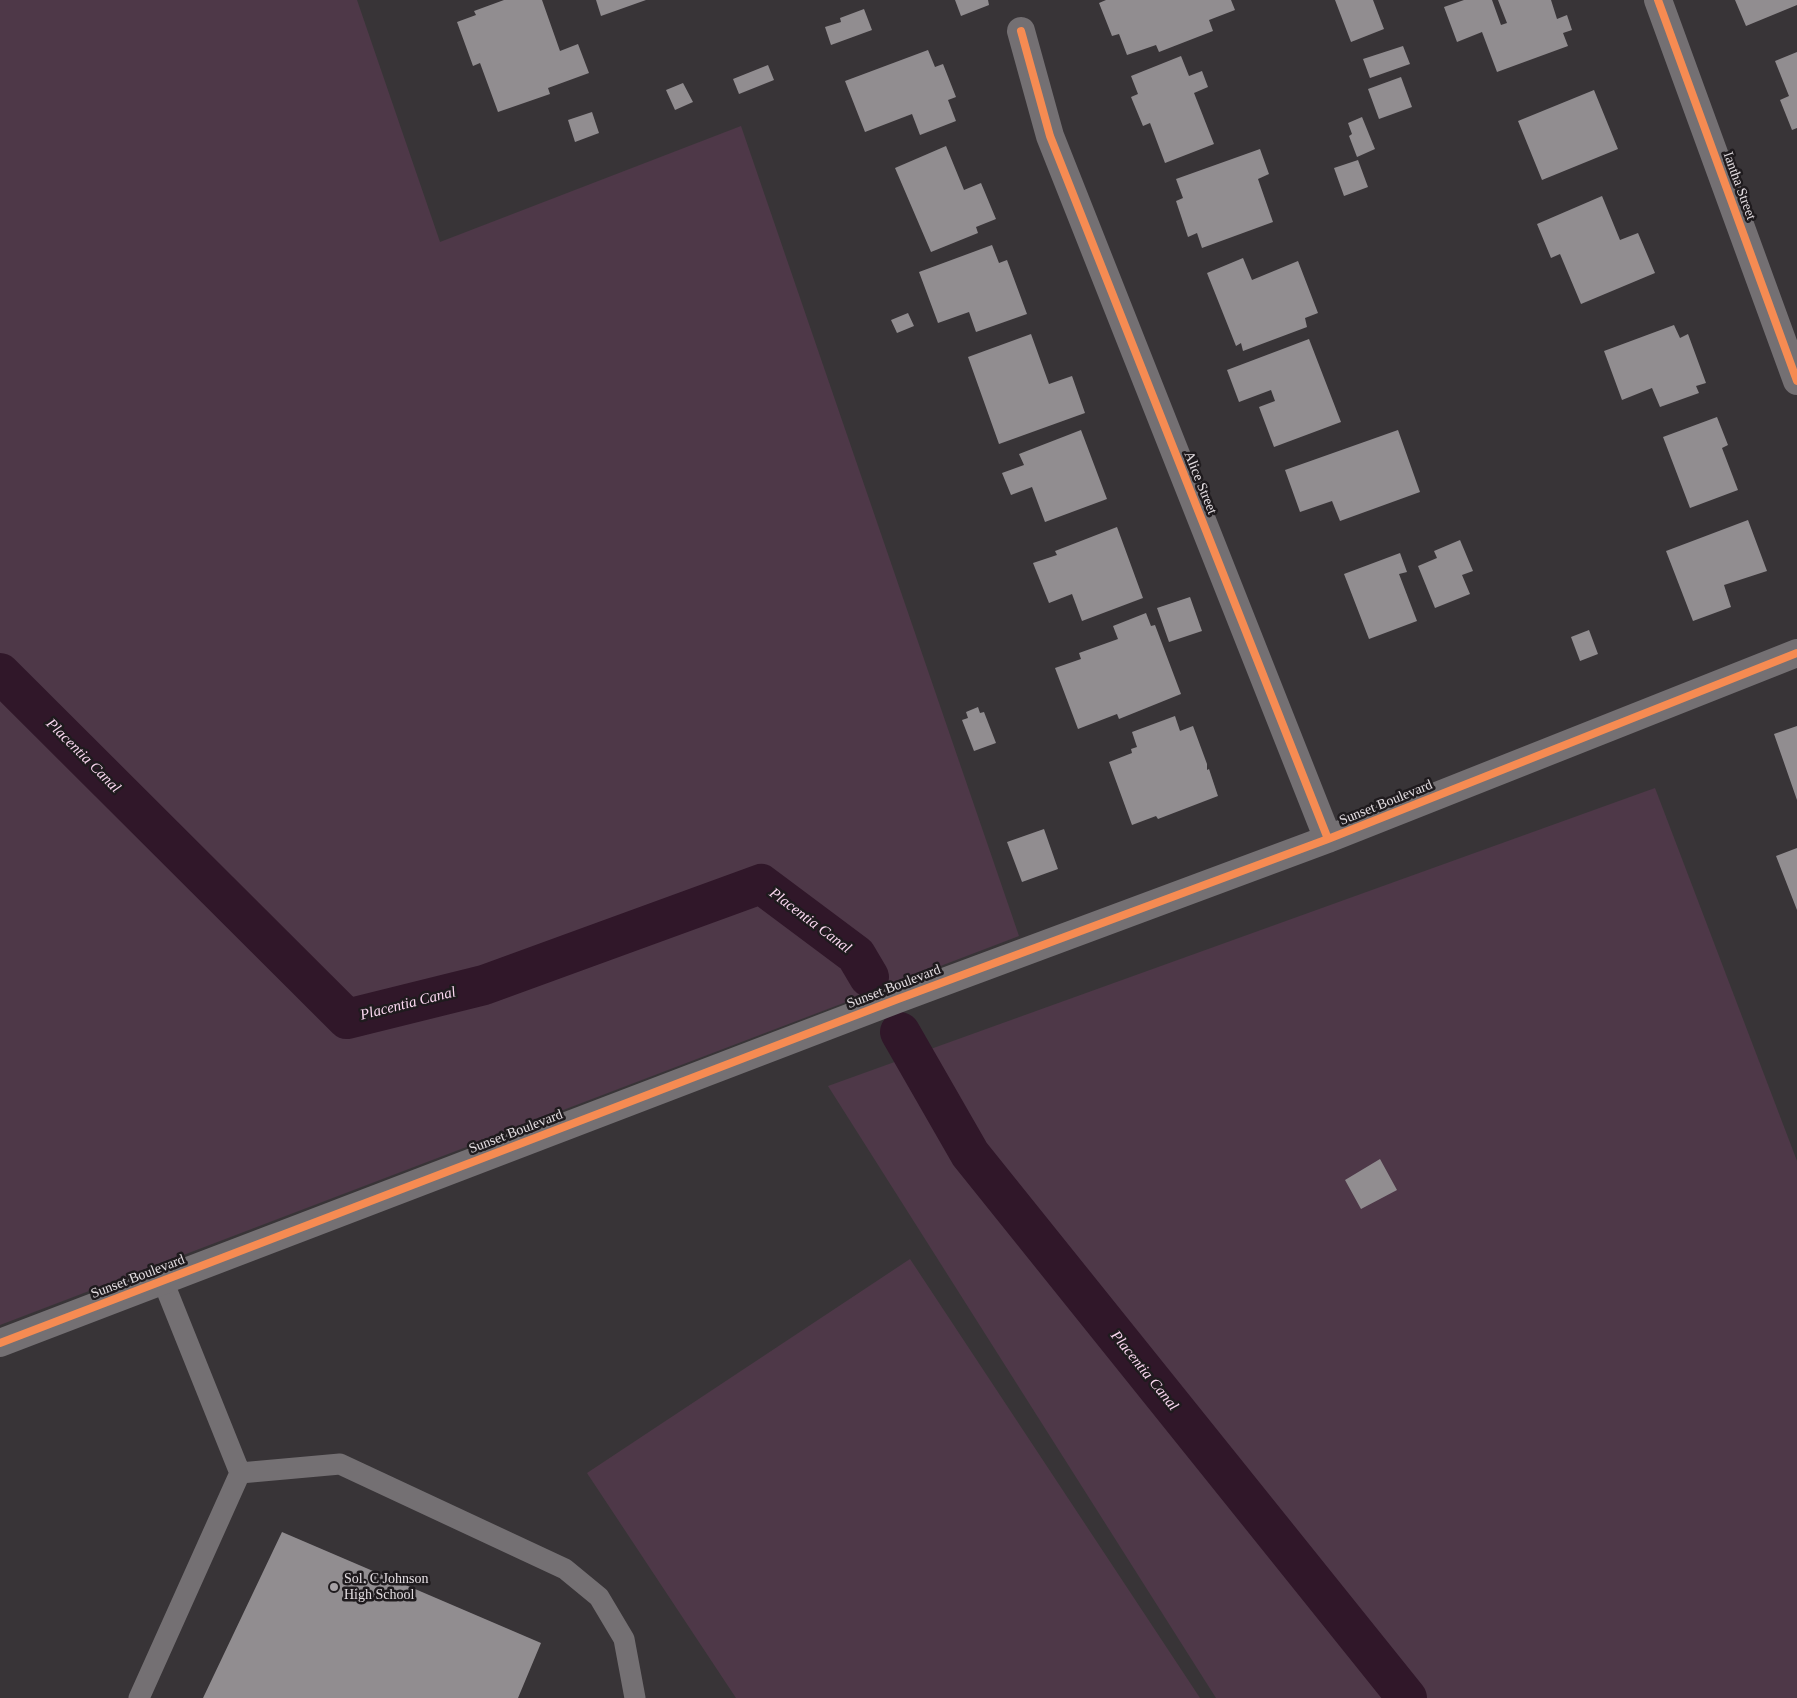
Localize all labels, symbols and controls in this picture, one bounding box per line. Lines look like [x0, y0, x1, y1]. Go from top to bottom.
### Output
street label: Iantha Street [1719, 150, 1759, 222]
street label: Alice Street [1180, 449, 1220, 517]
water label: Placentia Canal [42, 715, 124, 797]
street label: Sunset Boulevard [1337, 777, 1435, 829]
water label: Placentia Canal [765, 884, 855, 958]
street label: Sunset Boulevard [845, 961, 943, 1013]
water label: Placentia Canal [358, 983, 458, 1025]
street label: Sunset Boulevard [467, 1106, 565, 1158]
street label: Sunset Boulevard [89, 1251, 187, 1303]
water label: Placentia Canal [1106, 1327, 1182, 1415]
place label: Sol. C Johnson High School [344, 1571, 428, 1604]
marker: Sol. C Johnson High School [328, 1581, 340, 1593]

